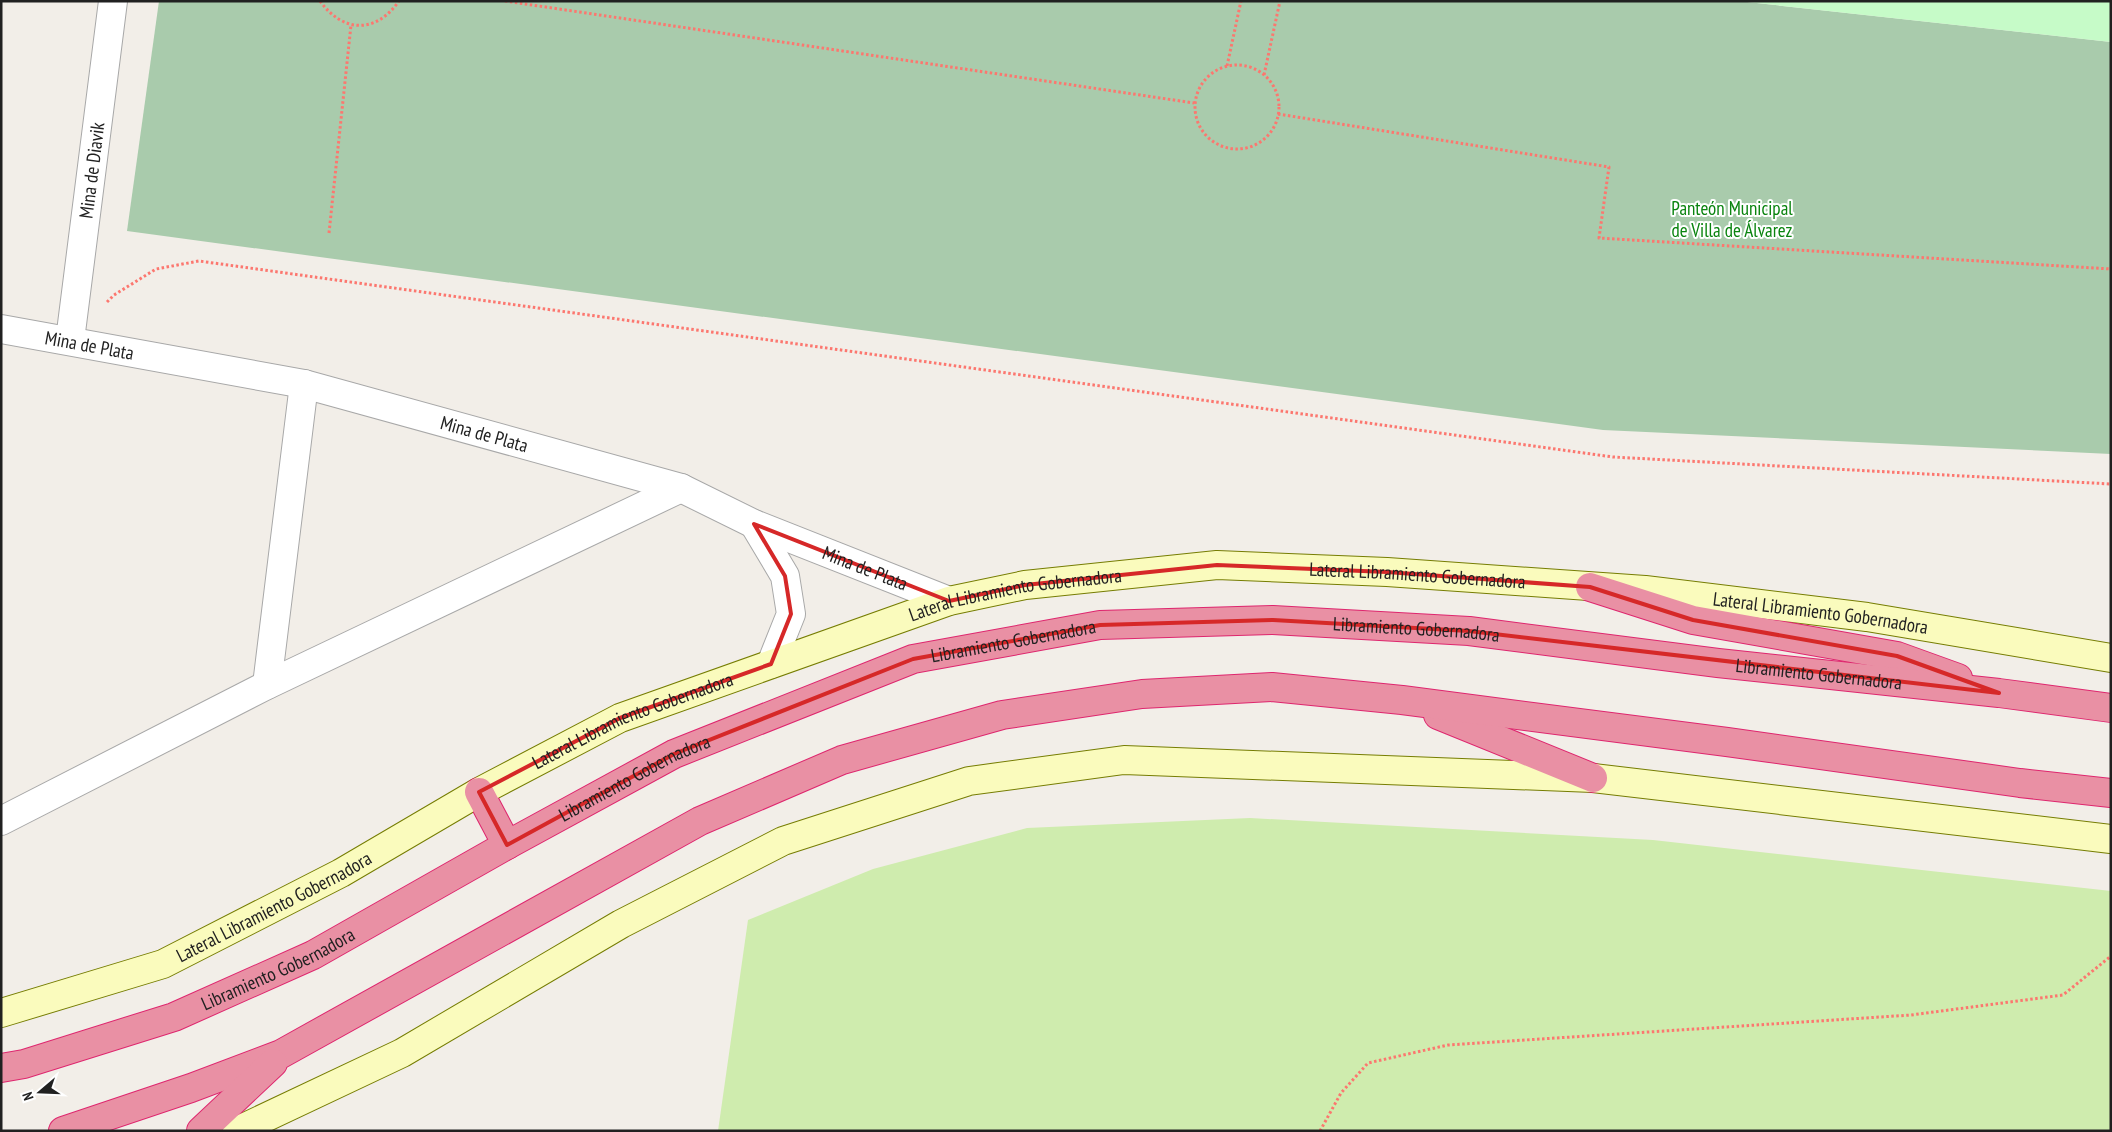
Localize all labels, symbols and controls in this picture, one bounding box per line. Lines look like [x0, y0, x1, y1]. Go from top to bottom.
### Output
street label: Mina de Diavik [74, 120, 110, 220]
park label: Panteón Municipal de Villa de Álvarez [1671, 196, 1793, 242]
street label: Mina de Plata [43, 325, 136, 365]
street label: Mina de Plata [438, 410, 531, 457]
street label: Mina de Plata [819, 540, 911, 596]
street label: Lateral Libramiento Gobernadora [1309, 557, 1526, 594]
street label: Lateral Libramiento Gobernadora [905, 563, 1123, 626]
street label: Lateral Libramiento Gobernadora [1712, 586, 1930, 639]
street label: Libramiento Gobernadora [1332, 611, 1501, 647]
street label: Libramiento Gobernadora [929, 614, 1098, 668]
street label: Libramiento Gobernadora [1734, 653, 1903, 695]
street label: Lateral Libramiento Gobernadora [528, 667, 736, 774]
street label: Libramiento Gobernadora [554, 729, 713, 827]
street label: Lateral Libramiento Gobernadora [172, 845, 374, 967]
street label: Libramiento Gobernadora [197, 921, 357, 1015]
north arrow [15, 1067, 65, 1117]
text: N [18, 1090, 37, 1103]

